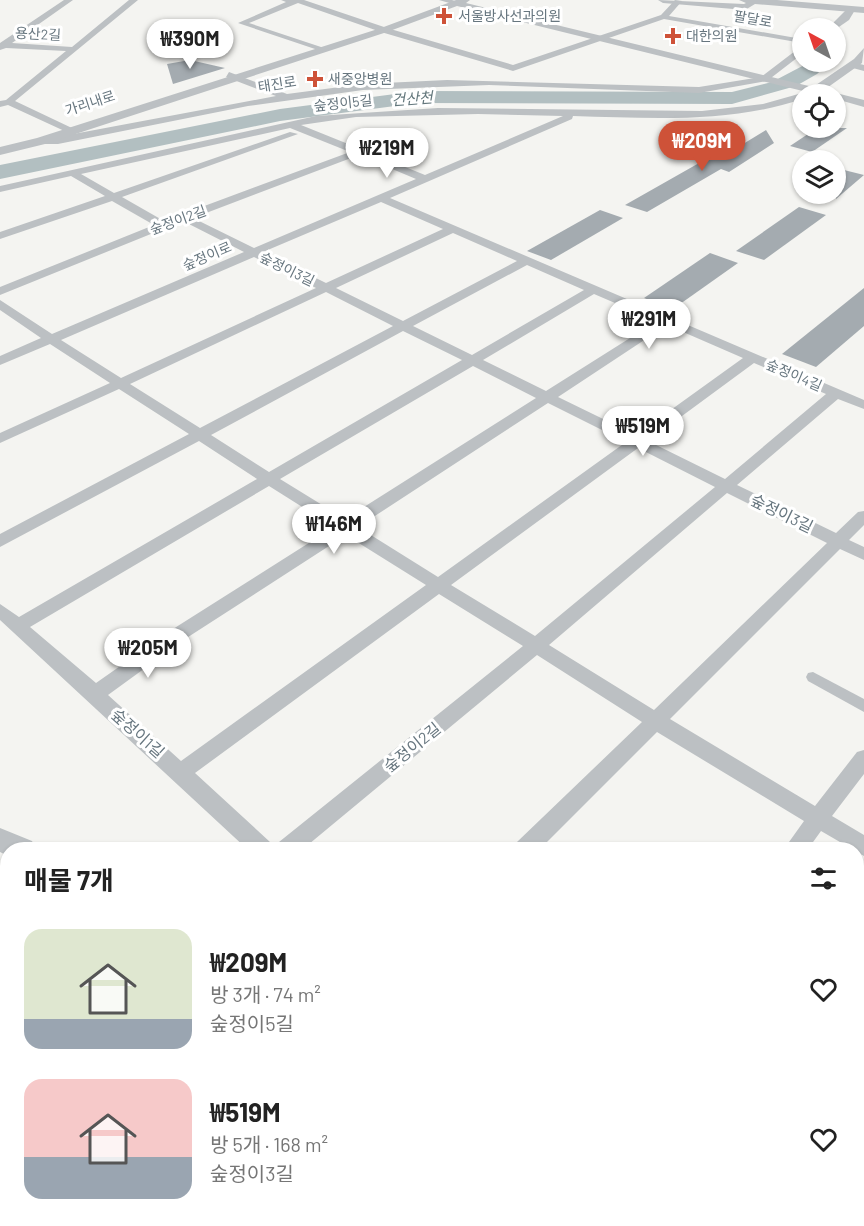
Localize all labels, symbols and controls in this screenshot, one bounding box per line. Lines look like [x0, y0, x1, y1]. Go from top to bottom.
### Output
marker: 서울방사선과의원 [435, 7, 453, 25]
place label: 서울방사선과의원 [458, 7, 561, 24]
street label: 팔달로 [733, 7, 774, 30]
north arrow [792, 18, 846, 72]
map controls [792, 18, 846, 204]
pin: ₩390M [148, 19, 232, 70]
street label: 용산2길 [15, 24, 62, 43]
text: ₩390M [161, 26, 219, 50]
marker: 대한의원 [664, 27, 682, 45]
place label: 대한의원 [686, 27, 738, 44]
marker: 새중앙병원 [306, 70, 324, 88]
place label: 새중앙병원 [328, 70, 392, 87]
street label: 태진로 [257, 72, 297, 95]
button: locate [792, 84, 846, 138]
street label: 가리내로 [63, 86, 117, 119]
water label: 건산천 [391, 87, 435, 108]
street label: 숲정이5길 [313, 91, 373, 114]
pin: ₩209M [660, 121, 744, 172]
pin: ₩219M [345, 128, 429, 179]
text: ₩209M [672, 128, 732, 152]
text: ₩219M [360, 135, 414, 159]
button: layers [792, 150, 846, 204]
street label: 숲정이2길 [147, 201, 208, 238]
street label: 숲정이로 [180, 238, 234, 273]
street label: 숲정이3길 [257, 248, 317, 289]
pin: ₩291M [607, 299, 691, 350]
text: ₩291M [622, 306, 676, 330]
street label: 숲정이4길 [764, 355, 825, 394]
pin: ₩519M [601, 406, 685, 457]
text: ₩519M [616, 413, 670, 437]
street label: 숲정이3길 [748, 489, 817, 536]
pin: ₩146M [292, 504, 376, 555]
text: ₩146M [306, 511, 362, 535]
pin: ₩205M [106, 628, 190, 679]
text: ₩205M [118, 635, 178, 659]
street label: 숲정이1길 [108, 704, 169, 761]
street label: 숲정이2길 [379, 718, 444, 775]
icon: filters [807, 862, 840, 895]
text: 매물 7개 [24, 864, 114, 895]
text: ₩209M [210, 946, 287, 977]
icon: home [72, 953, 144, 1025]
icon: heart [807, 973, 840, 1006]
text: 방 3개 · 74 m² [210, 982, 321, 1006]
text: 숲정이5길 [210, 1011, 294, 1035]
text: ₩519M [210, 1096, 281, 1127]
icon: home [72, 1103, 144, 1175]
icon: heart [807, 1123, 840, 1156]
text: 방 5개 · 168 m² [210, 1132, 328, 1156]
text: 숲정이3길 [210, 1161, 294, 1185]

